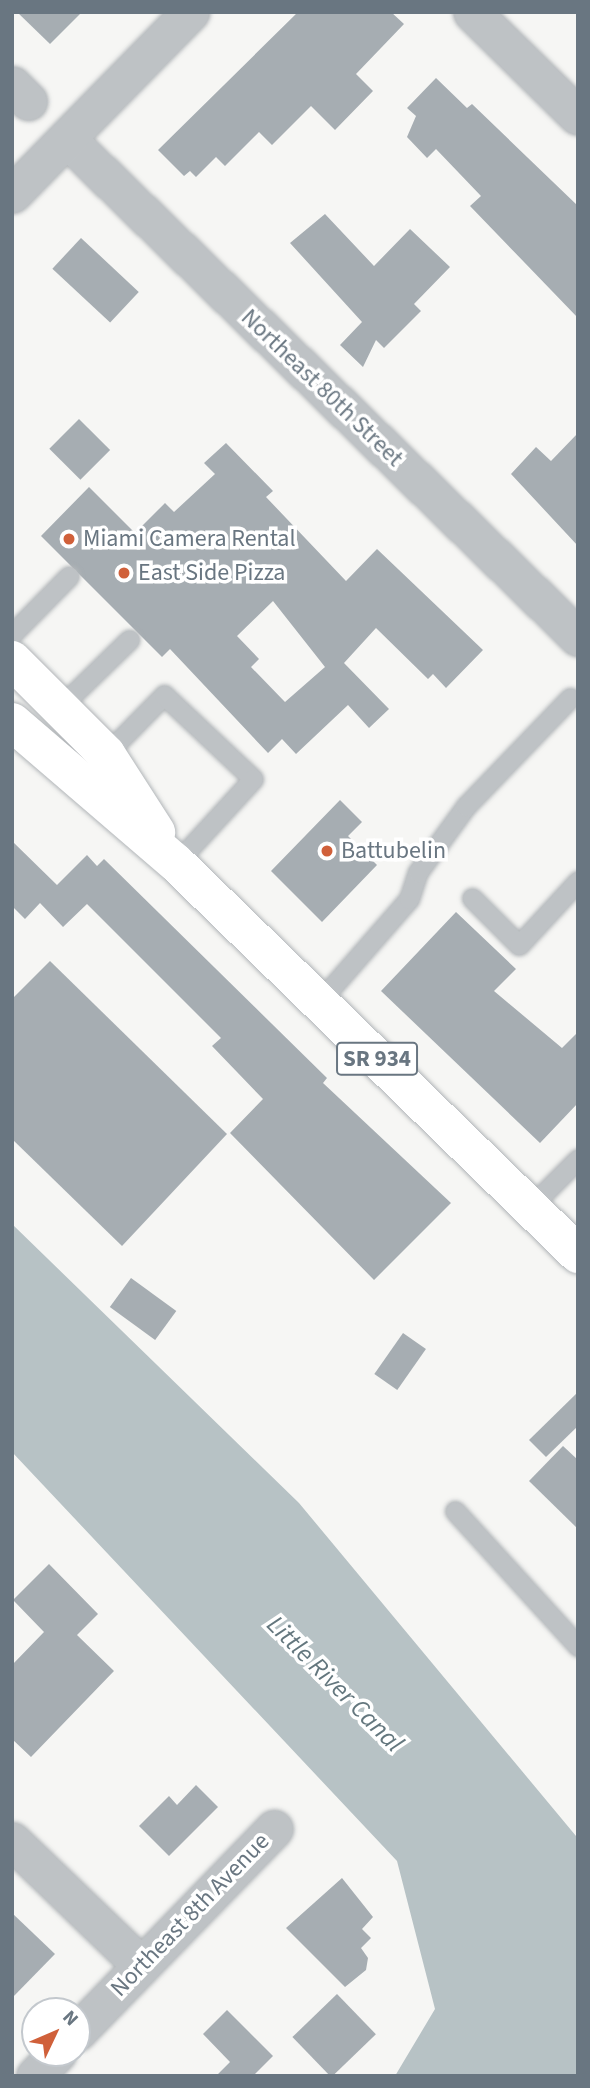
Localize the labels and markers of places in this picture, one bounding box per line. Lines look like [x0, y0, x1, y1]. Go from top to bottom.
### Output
place label: Miami Camera Rental [83, 525, 296, 553]
marker: Miami Camera Rental [61, 531, 77, 547]
place label: East Side Pizza [138, 559, 285, 587]
marker: East Side Pizza [116, 565, 132, 581]
place label: Battubelin [341, 837, 446, 865]
marker: Battubelin [319, 843, 335, 859]

